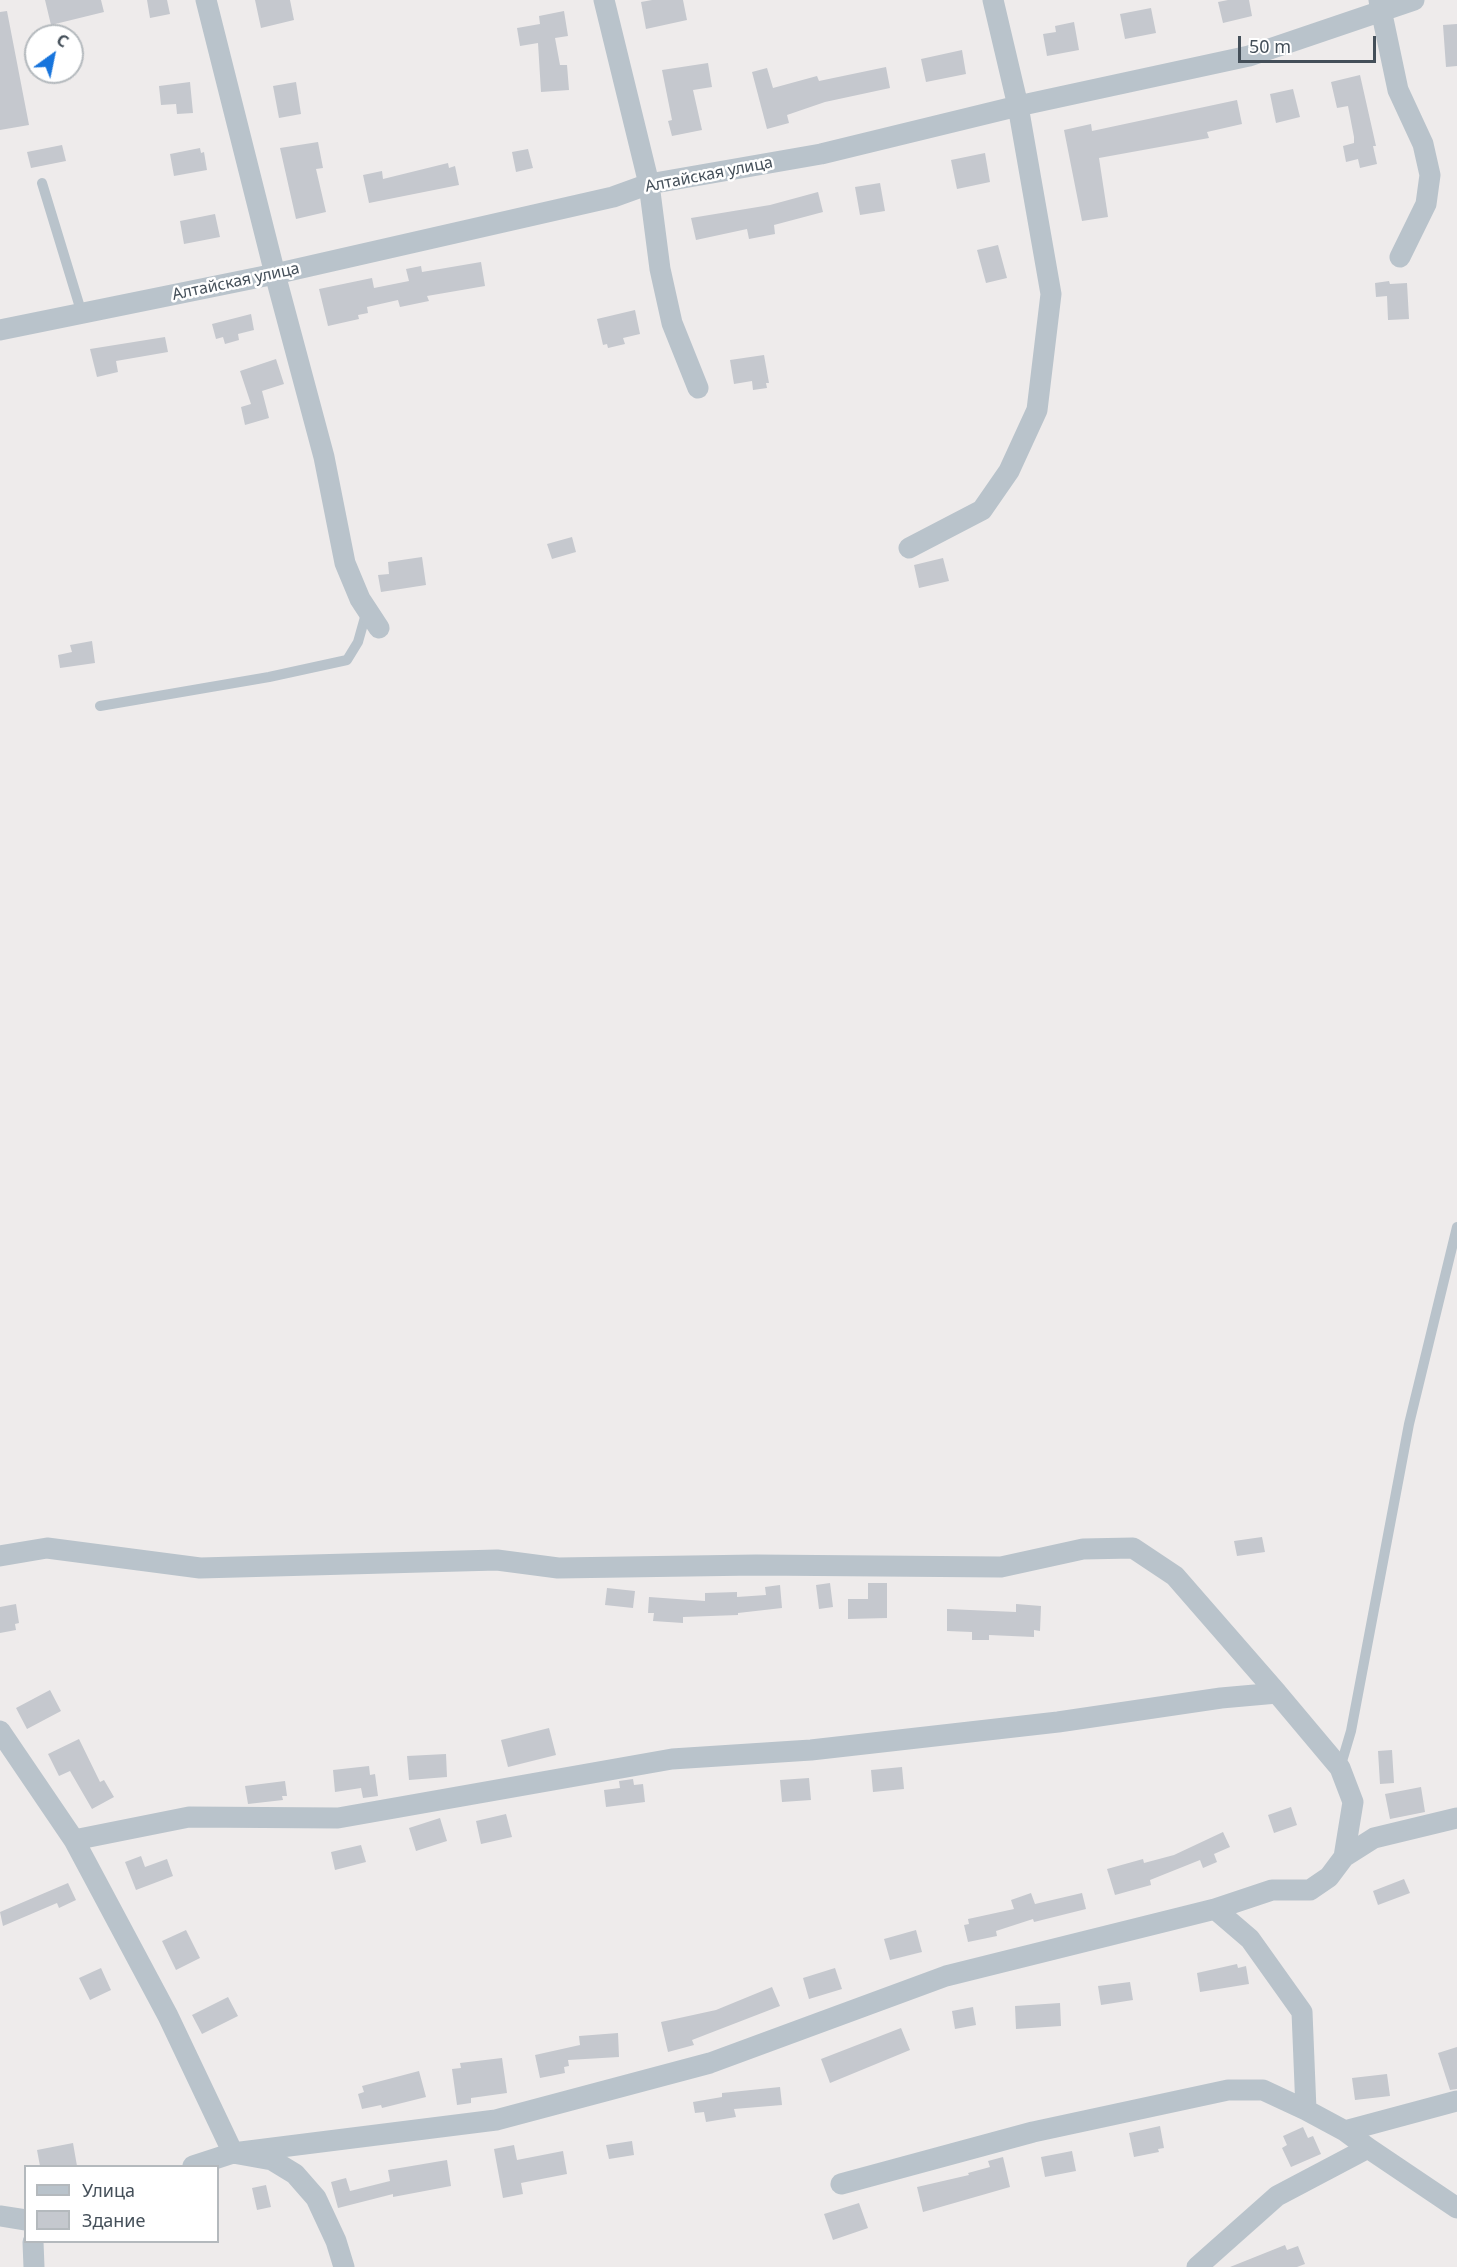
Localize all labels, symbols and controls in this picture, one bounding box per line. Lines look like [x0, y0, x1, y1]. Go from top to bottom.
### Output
north arrow [24, 24, 84, 84]
scale bar [1241, 24, 1379, 62]
text: С [52, 29, 73, 53]
text: 50 m [1249, 34, 1291, 58]
street label: Алтайская улица [644, 153, 774, 197]
street label: Алтайская улица [171, 259, 301, 305]
legend [24, 2165, 219, 2243]
text: Улица [82, 2178, 135, 2202]
text: Здание [82, 2208, 145, 2232]

